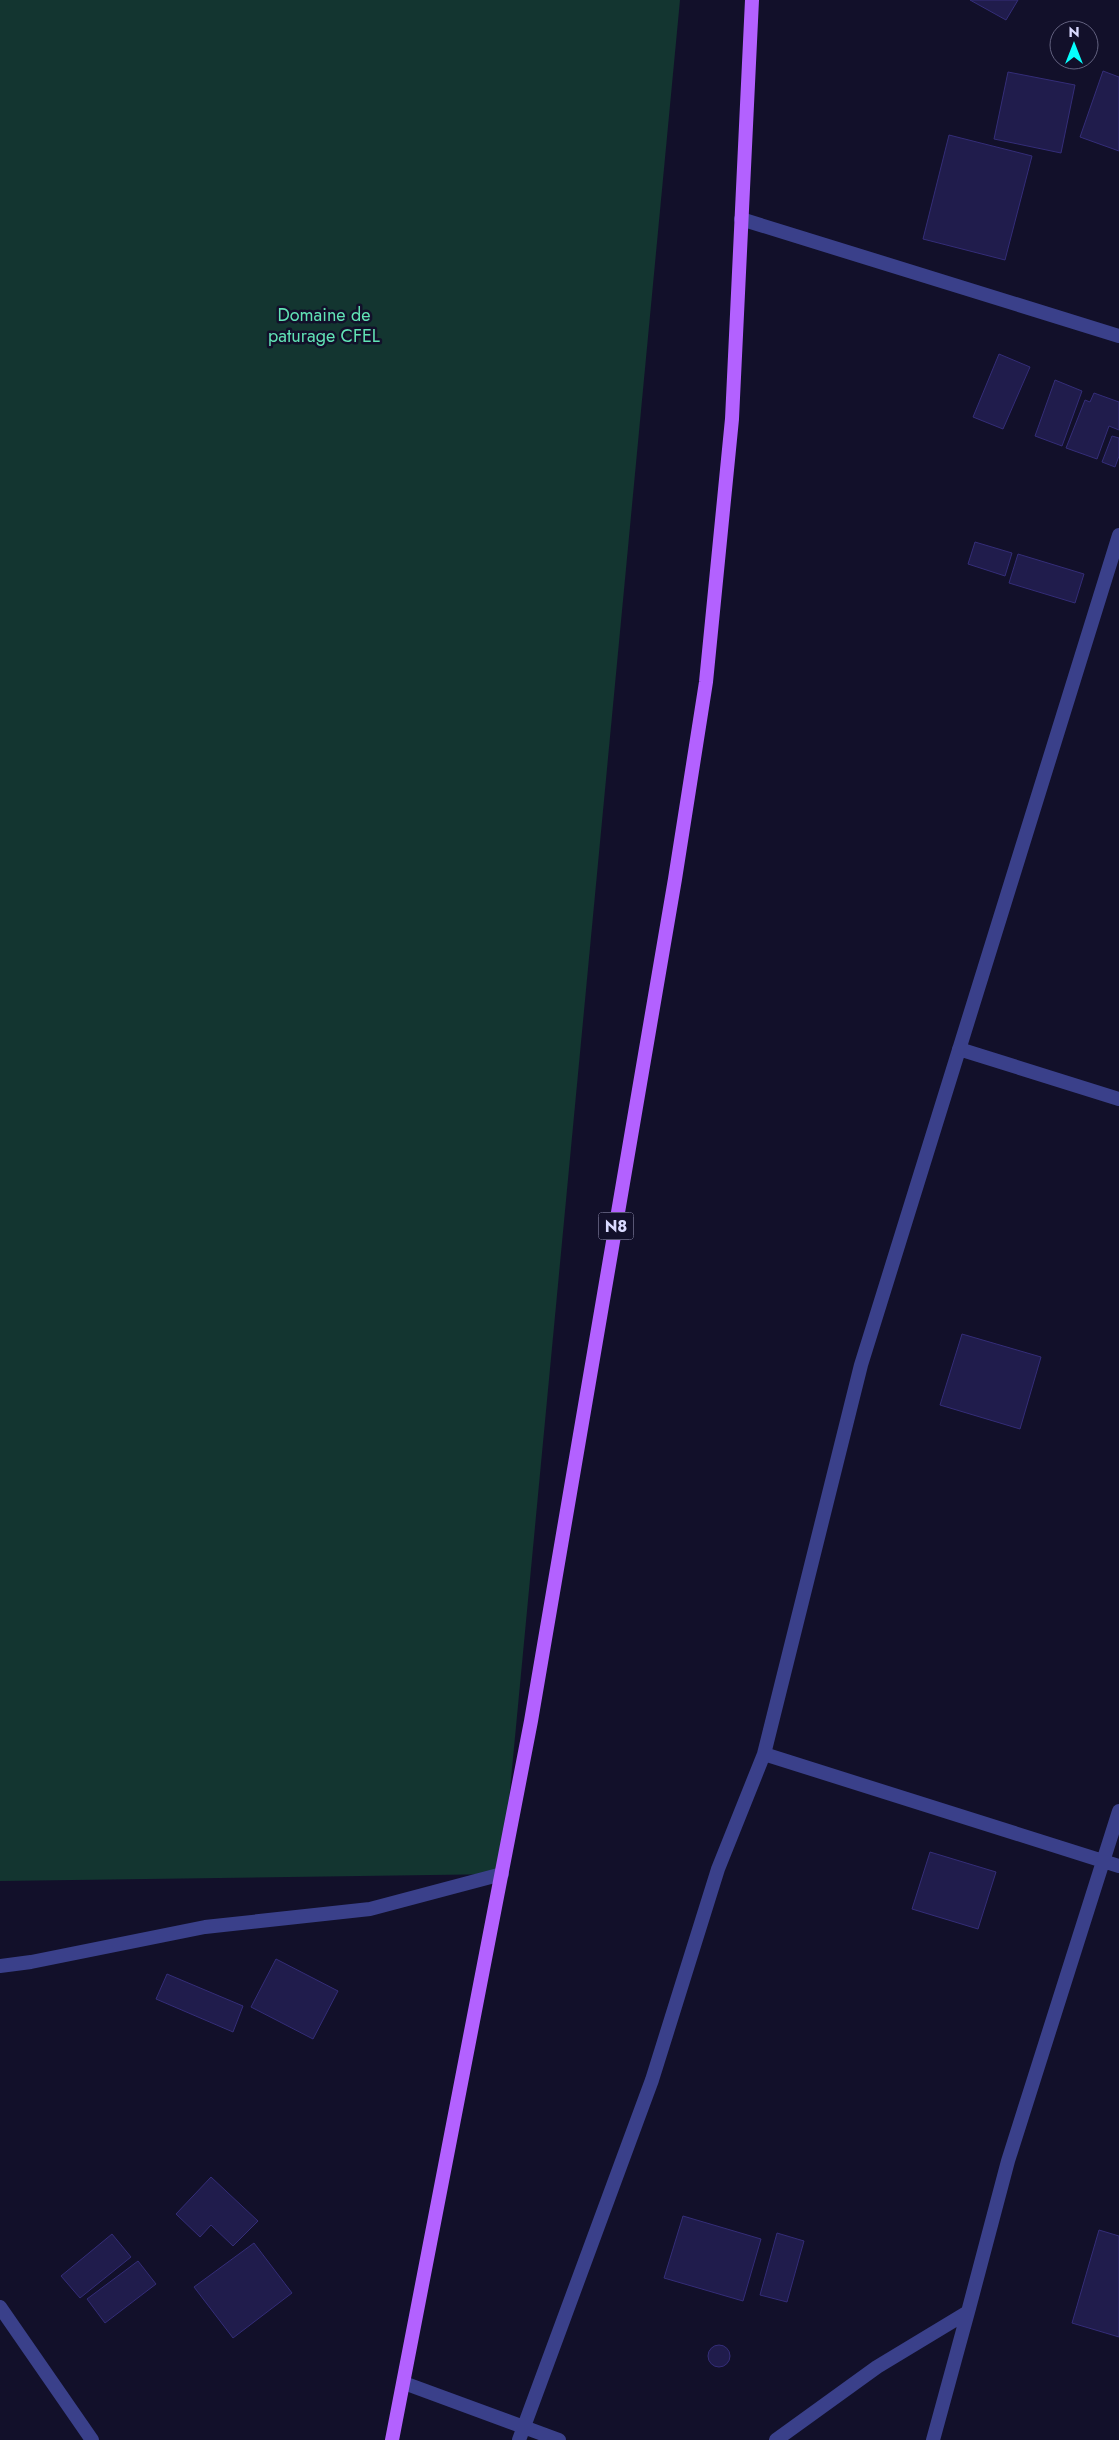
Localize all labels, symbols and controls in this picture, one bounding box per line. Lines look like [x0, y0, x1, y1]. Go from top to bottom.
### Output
north arrow [1049, 20, 1099, 70]
text: N [1068, 22, 1080, 42]
park label: Domaine de paturage CFEL [268, 302, 380, 349]
road number: N8 [598, 1212, 634, 1240]

